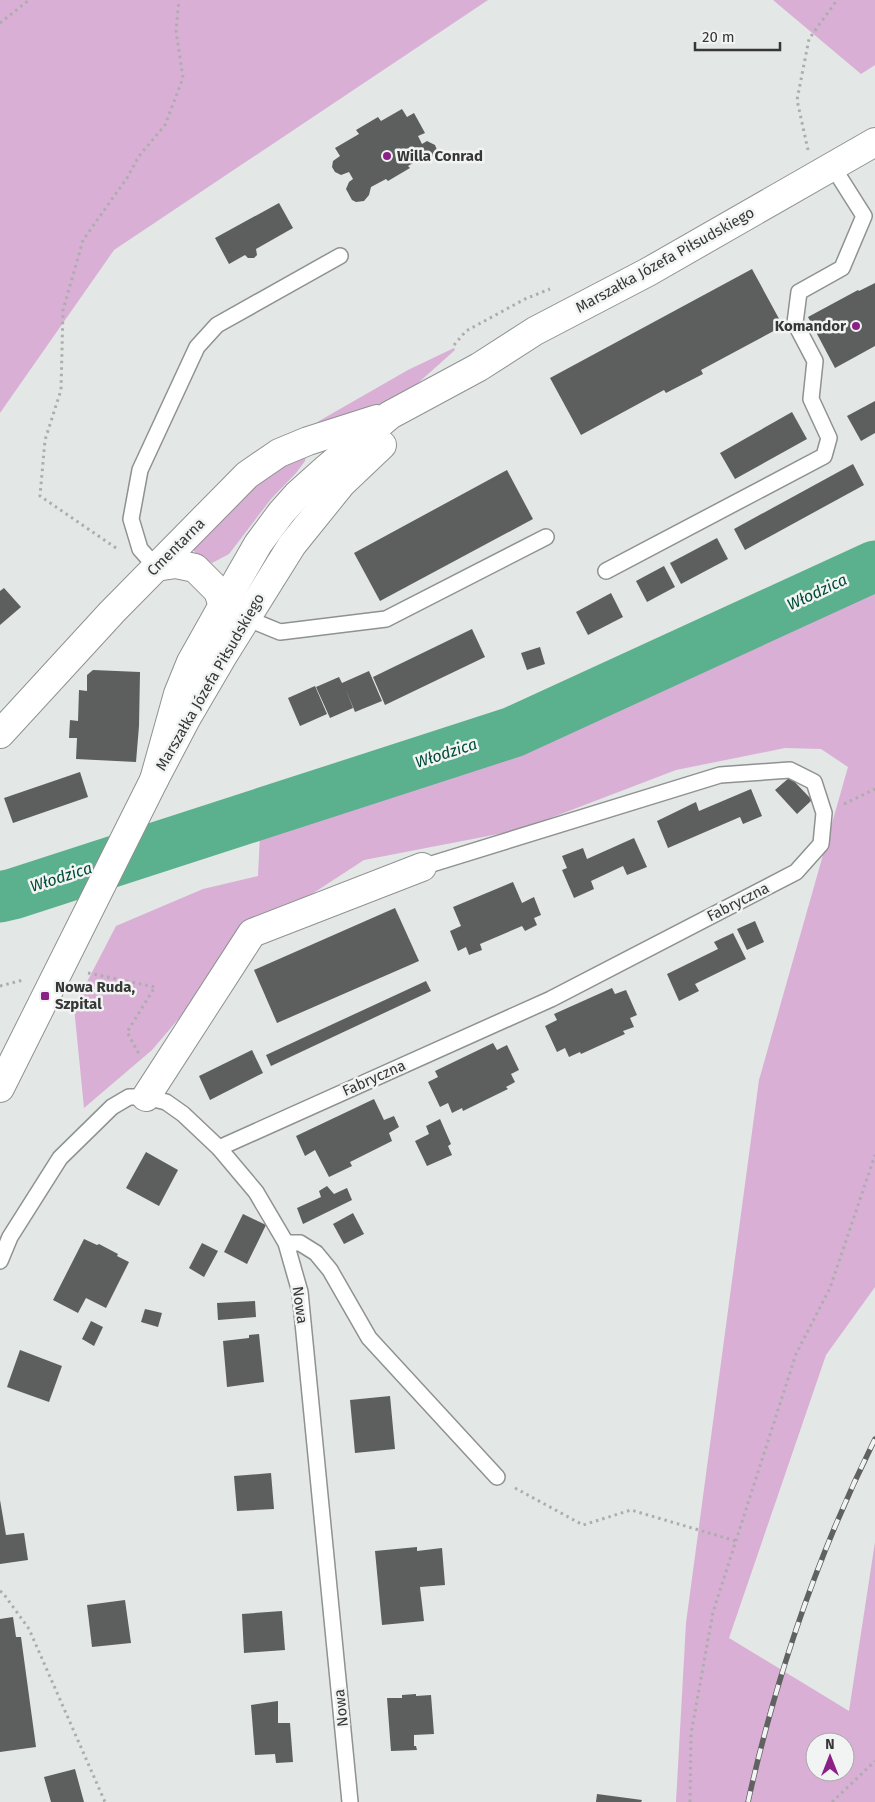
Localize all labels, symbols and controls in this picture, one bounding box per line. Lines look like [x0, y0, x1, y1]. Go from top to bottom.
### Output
scale bar [695, 20, 780, 52]
text: 20 m [702, 28, 735, 46]
place label: Willa Conrad [397, 147, 483, 165]
marker: Willa Conrad [381, 150, 393, 162]
street label: Marszałka Józefa Piłsudskiego [573, 203, 757, 317]
place label: Komandor [775, 317, 847, 335]
marker: Komandor [850, 320, 862, 332]
street label: Cmentarna [143, 514, 209, 580]
water label: Włodzica [784, 570, 850, 614]
street label: Marszałka Józefa Piłsudskiego [152, 590, 268, 774]
water label: Włodzica [413, 734, 479, 772]
water label: Włodzica [28, 858, 94, 896]
street label: Fabryczna [704, 879, 772, 925]
place label: Nowa Ruda, Szpital [55, 978, 136, 1013]
marker: Nowa Ruda, Szpital [39, 990, 51, 1002]
street label: Fabryczna [340, 1056, 408, 1100]
street label: Nowa [288, 1285, 312, 1325]
street label: Nowa [330, 1688, 352, 1728]
north arrow [805, 1732, 855, 1782]
text: N [825, 1736, 835, 1753]

